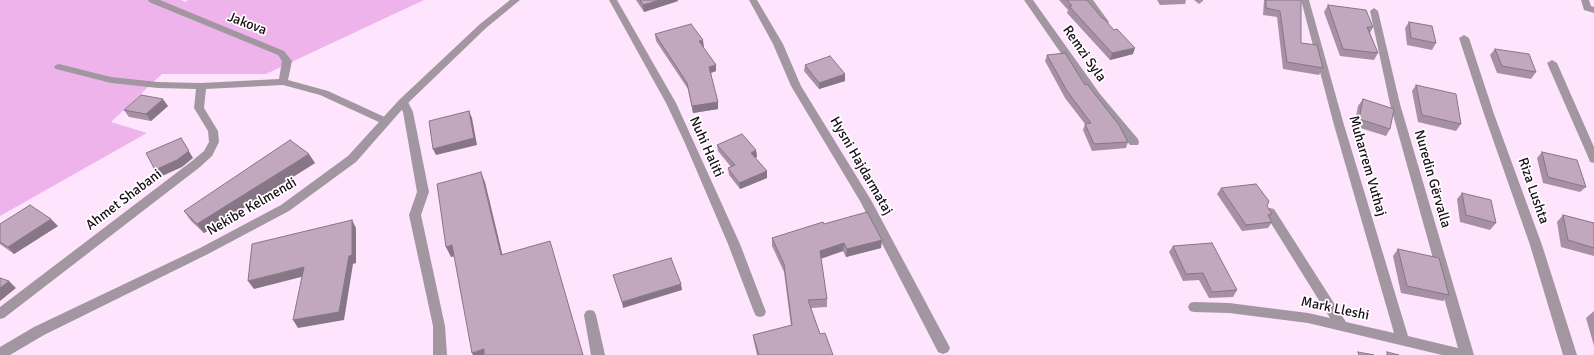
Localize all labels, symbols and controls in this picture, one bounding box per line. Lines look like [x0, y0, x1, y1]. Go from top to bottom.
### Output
street label: Jakova [225, 9, 269, 39]
street label: Remzi Syla [1059, 23, 1109, 85]
street label: Nuhi Haliti [685, 114, 727, 180]
street label: Hysni Hajdarmataj [826, 114, 896, 218]
street label: Muharrem Vuthaj [1345, 114, 1389, 218]
street label: Nuredin Gërvalla [1410, 128, 1454, 230]
street label: Riza Lushta [1514, 156, 1552, 226]
street label: Ahmet Shabani [83, 166, 165, 234]
street label: Nekibe Kelmendi [204, 174, 300, 240]
street label: Mark Lleshi [1299, 294, 1371, 324]

